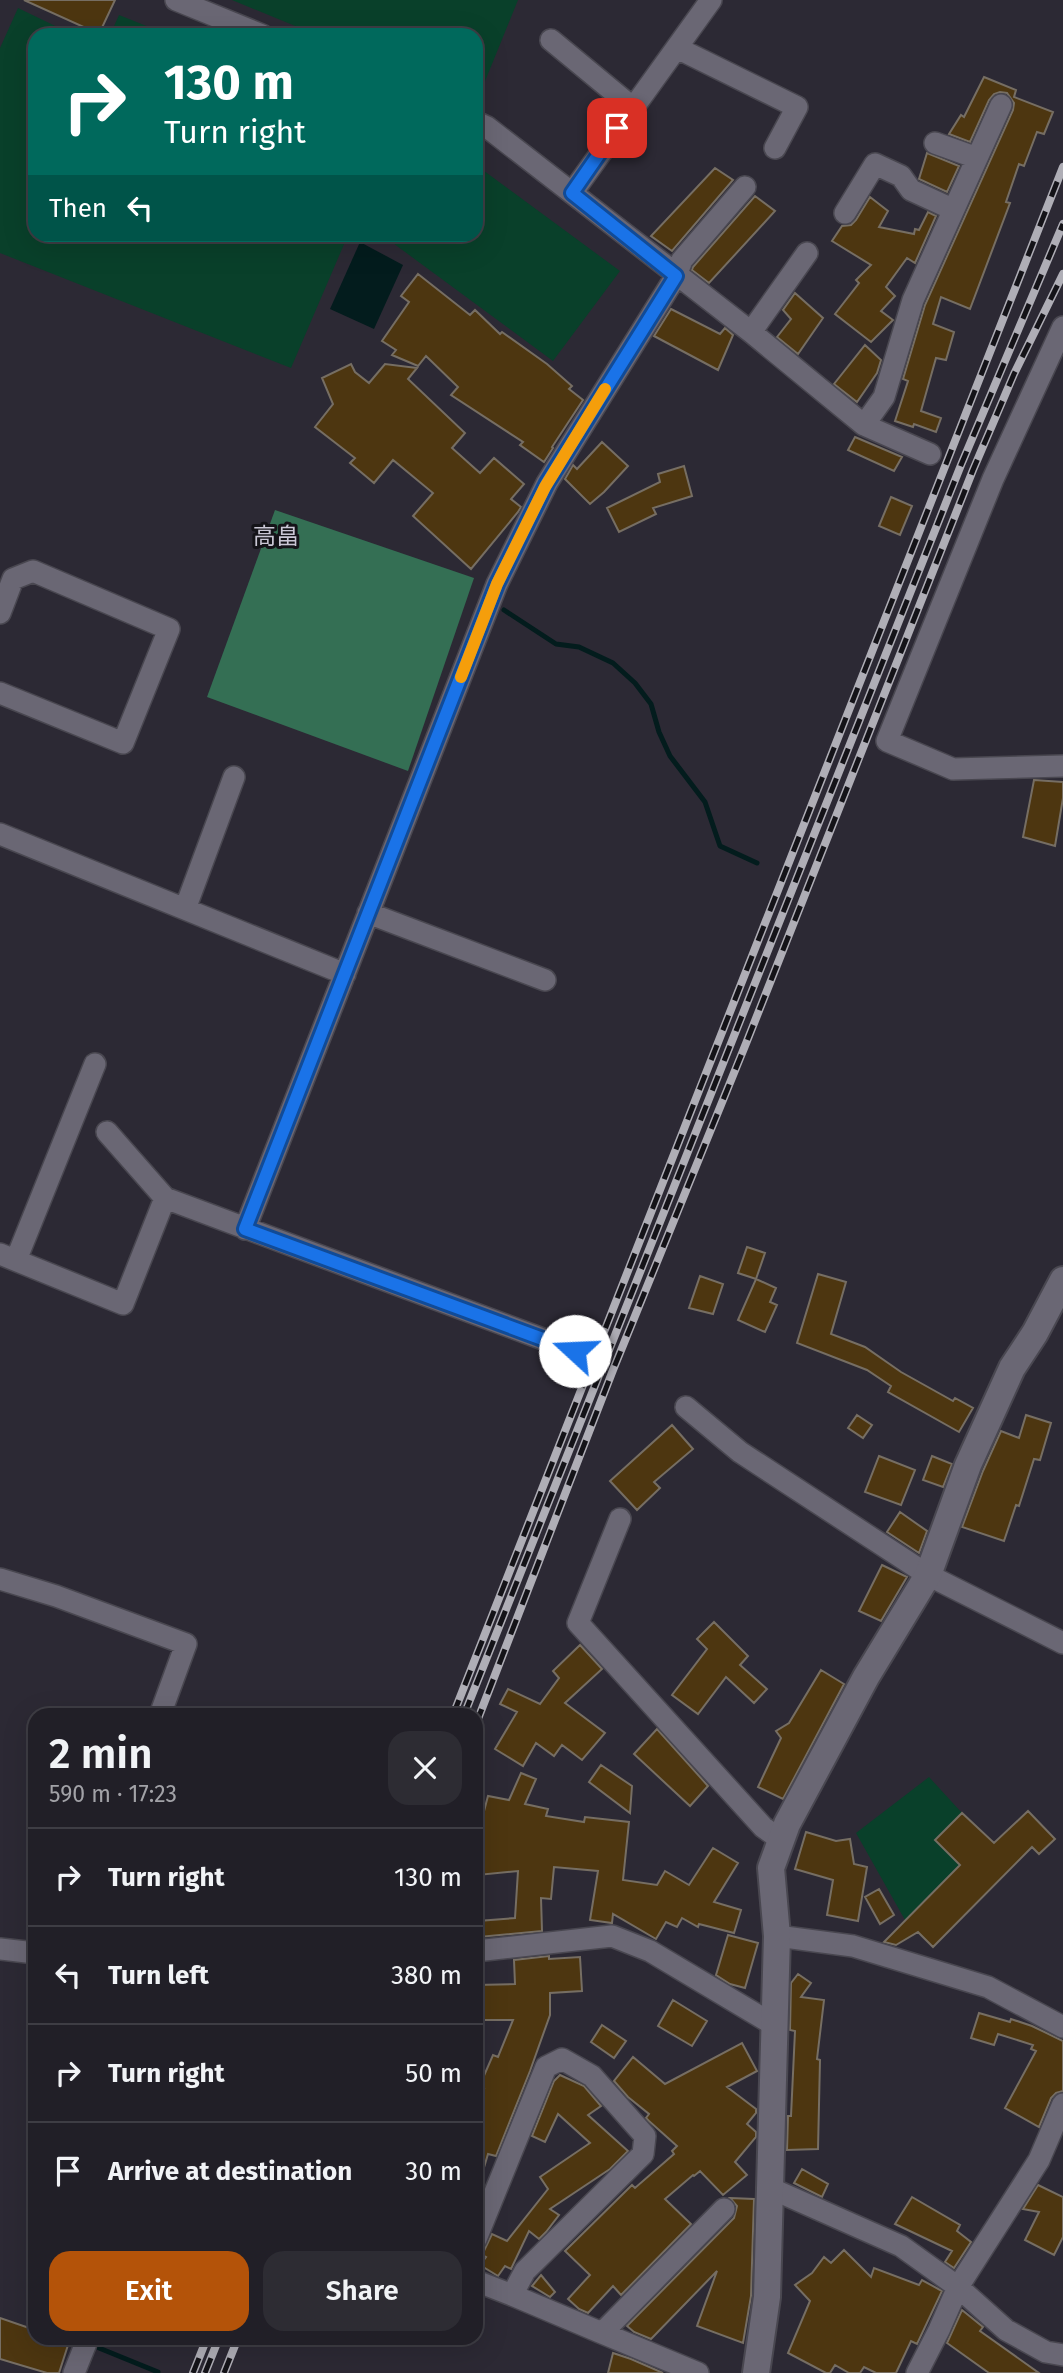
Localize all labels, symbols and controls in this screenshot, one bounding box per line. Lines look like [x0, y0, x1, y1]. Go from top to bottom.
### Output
text: 130 m [164, 53, 294, 112]
icon: right [49, 56, 140, 147]
pin [587, 98, 647, 158]
icon: arrive [598, 109, 636, 147]
text: Turn right [164, 113, 306, 151]
icon: left [121, 189, 159, 227]
text: Then [49, 193, 107, 224]
district label: 高畠 [253, 522, 299, 550]
position arrow [538, 1314, 612, 1388]
text: 2 min [49, 1729, 153, 1779]
button: close [388, 1731, 462, 1805]
text: 590 m · 17:23 [49, 1780, 177, 1808]
icon: right [49, 1858, 87, 1896]
text: Turn right [108, 1862, 225, 1893]
text: 130 m [394, 1862, 462, 1893]
icon: left [49, 1956, 87, 1994]
text: Turn left [108, 1960, 209, 1991]
text: 380 m [391, 1960, 462, 1991]
icon: right [49, 2054, 87, 2092]
text: Turn right [108, 2058, 225, 2089]
text: 50 m [405, 2058, 462, 2089]
icon: arrive [49, 2152, 87, 2190]
text: Arrive at destination [108, 2156, 352, 2187]
text: 30 m [405, 2156, 462, 2187]
button: Exit [49, 2251, 249, 2331]
button: Share [263, 2251, 462, 2331]

